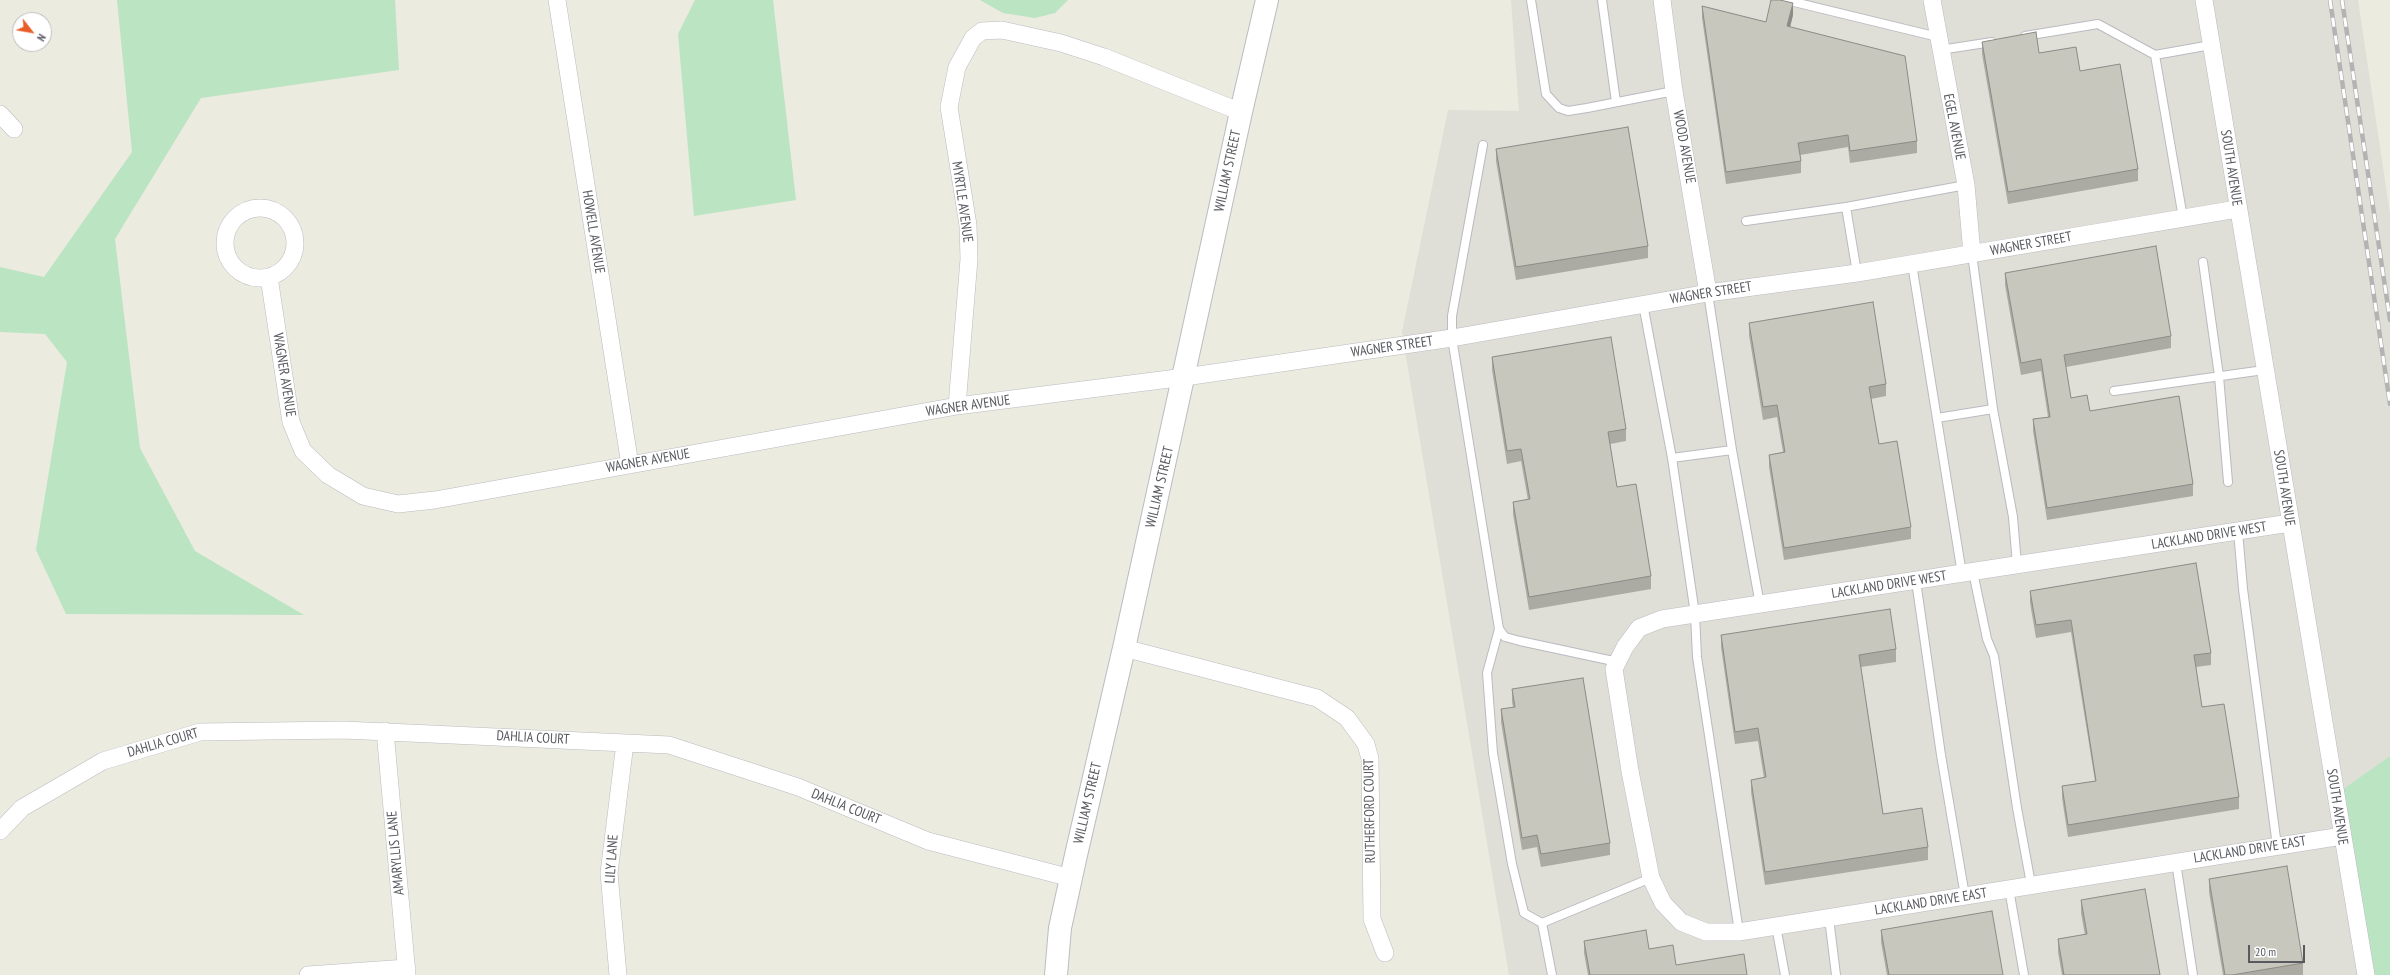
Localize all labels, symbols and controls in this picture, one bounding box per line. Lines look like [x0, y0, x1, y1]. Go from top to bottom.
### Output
north arrow [12, 12, 52, 52]
text: N [34, 32, 49, 44]
street label: EGEL AVENUE [1939, 92, 1969, 162]
street label: WOOD AVENUE [1669, 109, 1699, 185]
street label: WILLIAM STREET [1211, 129, 1245, 213]
street label: SOUTH AVENUE [2217, 129, 2245, 207]
street label: MYRTLE AVENUE [948, 160, 976, 244]
street label: HOWELL AVENUE [578, 189, 608, 275]
street label: WAGNER STREET [1989, 229, 2073, 259]
street label: WAGNER STREET [1669, 278, 1753, 308]
street label: WAGNER AVENUE [269, 332, 299, 418]
street label: WAGNER STREET [1350, 333, 1434, 361]
street label: WAGNER AVENUE [925, 392, 1011, 420]
street label: WAGNER AVENUE [605, 445, 691, 477]
street label: WILLIAM STREET [1142, 445, 1178, 529]
street label: SOUTH AVENUE [2270, 449, 2298, 527]
street label: LACKLAND DRIVE WEST [2150, 519, 2268, 553]
street label: LACKLAND DRIVE WEST [1830, 568, 1948, 602]
street label: DAHLIA COURT [125, 725, 201, 761]
street label: DAHLIA COURT [496, 728, 570, 748]
street label: RUTHERFORD COURT [1361, 759, 1379, 863]
street label: WILLIAM STREET [1070, 761, 1106, 845]
street label: SOUTH AVENUE [2323, 768, 2351, 846]
street label: DAHLIA COURT [809, 785, 883, 829]
street label: AMARYLLIS LANE [384, 810, 408, 896]
street label: LACKLAND DRIVE EAST [2193, 833, 2307, 867]
street label: LILY LANE [602, 834, 622, 884]
street label: LACKLAND DRIVE EAST [1874, 885, 1988, 919]
scale bar [2250, 937, 2307, 963]
text: 20 m [2255, 944, 2276, 959]

